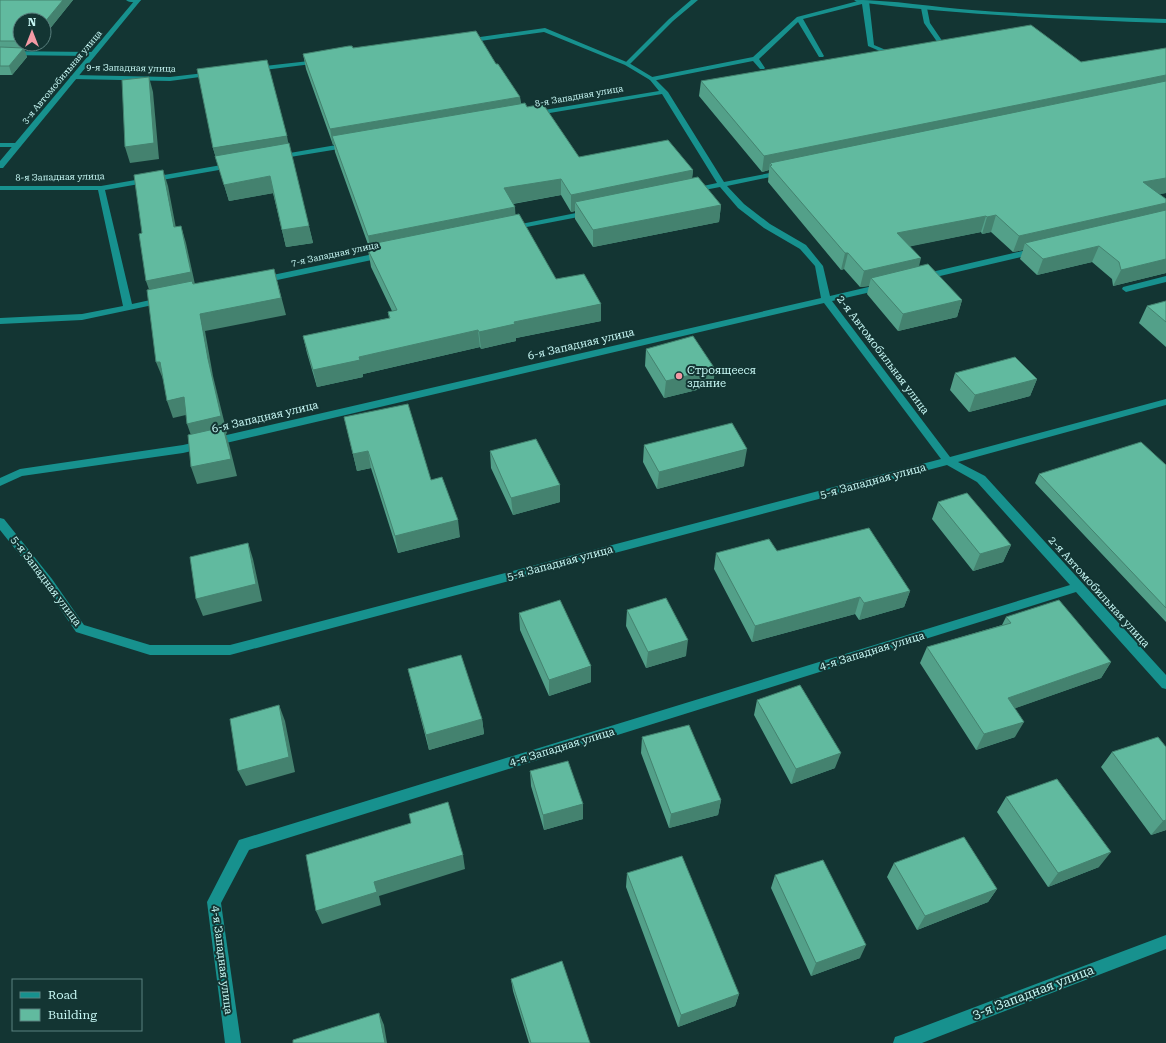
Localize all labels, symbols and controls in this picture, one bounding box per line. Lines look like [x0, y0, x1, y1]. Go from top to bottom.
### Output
north arrow [12, 12, 52, 52]
text: N [28, 16, 37, 29]
street label: 3-я Автомобильная улица [20, 28, 104, 126]
street label: 9-я Западная улица [86, 62, 176, 74]
street label: 8-я Западная улица [534, 83, 624, 109]
street label: 8-я Западная улица [15, 171, 105, 183]
street label: 7-я Западная улица [290, 240, 380, 268]
street label: 2-я Автомобильная улица [834, 293, 932, 417]
street label: 6-я Западная улица [526, 325, 636, 363]
place label: Строящееся здание [687, 364, 756, 390]
marker: Строящееся здание [674, 371, 684, 381]
street label: 6-я Западная улица [210, 398, 320, 436]
street label: 5-я Западная улица [819, 461, 927, 501]
street label: 5-я Западная улица [8, 534, 84, 628]
street label: 2-я Автомобильная улица [1046, 534, 1152, 650]
street label: 5-я Западная улица [506, 543, 614, 583]
street label: 4-я Западная улица [818, 629, 926, 673]
street label: 4-я Западная улица [508, 725, 616, 769]
street label: 4-я Западная улица [209, 905, 235, 1015]
street label: 3-я Западная улица [970, 962, 1096, 1022]
legend [12, 979, 142, 1031]
text: Road [48, 988, 78, 1002]
text: Building [48, 1008, 97, 1022]

